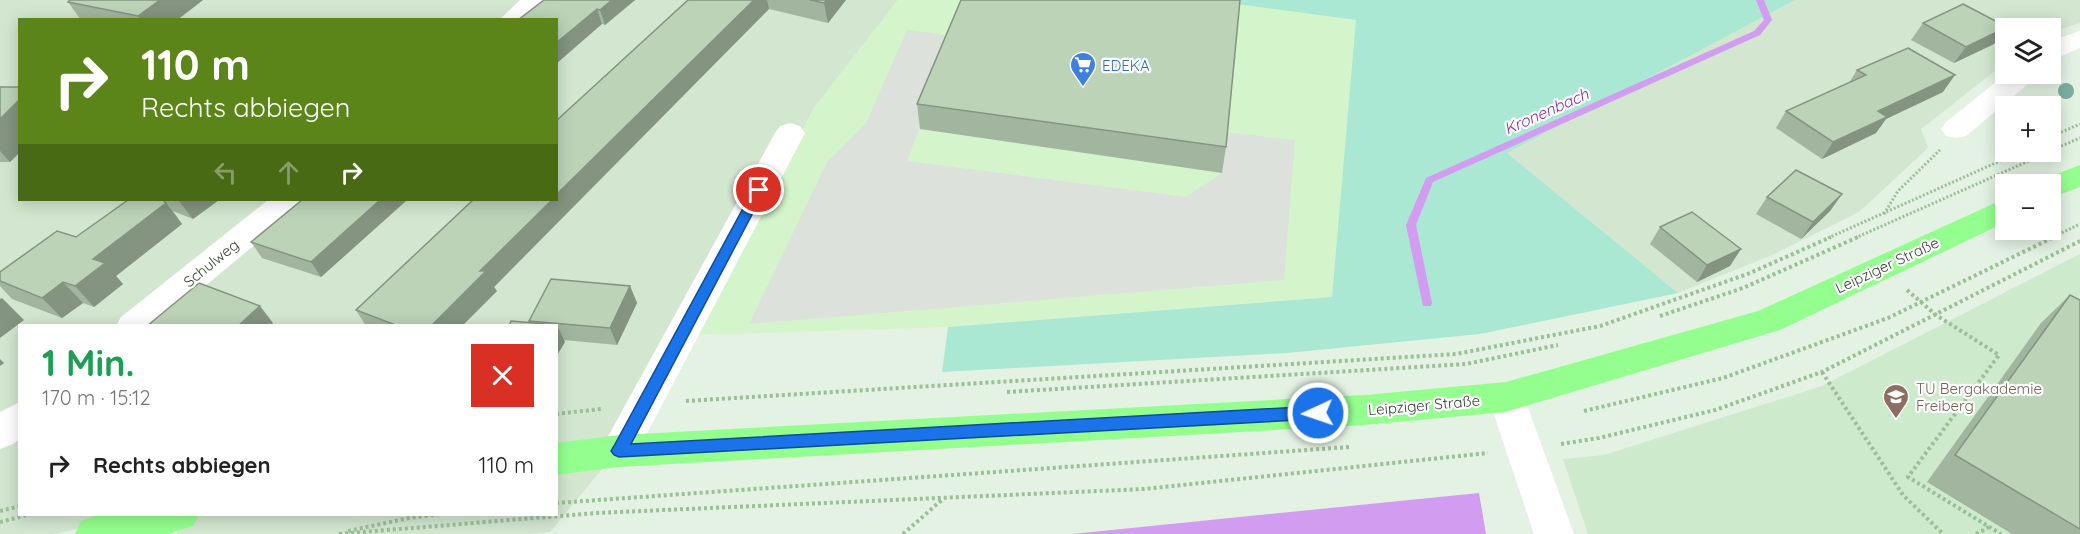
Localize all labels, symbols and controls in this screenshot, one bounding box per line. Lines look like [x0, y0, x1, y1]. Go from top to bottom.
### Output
map controls [1995, 18, 2061, 240]
button: layers [1995, 18, 2061, 84]
text: 110 m [141, 38, 250, 91]
icon: right [42, 42, 120, 120]
supermarket icon: EDEKA [1068, 50, 1098, 88]
place label: EDEKA [1102, 56, 1150, 75]
water label: Kronenbach [1501, 83, 1592, 139]
text: Rechts abbiegen [141, 90, 350, 124]
button: + [1995, 96, 2061, 162]
icon: left [209, 156, 242, 189]
icon: ahead [272, 156, 305, 189]
icon: right [335, 156, 368, 189]
pin [733, 164, 784, 215]
icon: arrive [742, 173, 775, 206]
button: − [1995, 174, 2061, 240]
street label: Leipziger Straße [1832, 233, 1942, 297]
street label: Schulweg [180, 235, 242, 291]
text: 1 Min. [42, 340, 134, 385]
button: close [471, 344, 534, 407]
place label: TU Bergakademie Freiberg [1916, 379, 2042, 415]
position arrow [1286, 381, 1350, 445]
school or university icon: TU Bergakademie Freiberg [1881, 382, 1911, 420]
text: 170 m · 15:12 [42, 385, 151, 410]
street label: Leipziger Straße [1367, 391, 1481, 419]
icon: right [42, 449, 75, 482]
text: Rechts abbiegen [93, 451, 271, 479]
text: 110 m [479, 451, 534, 479]

